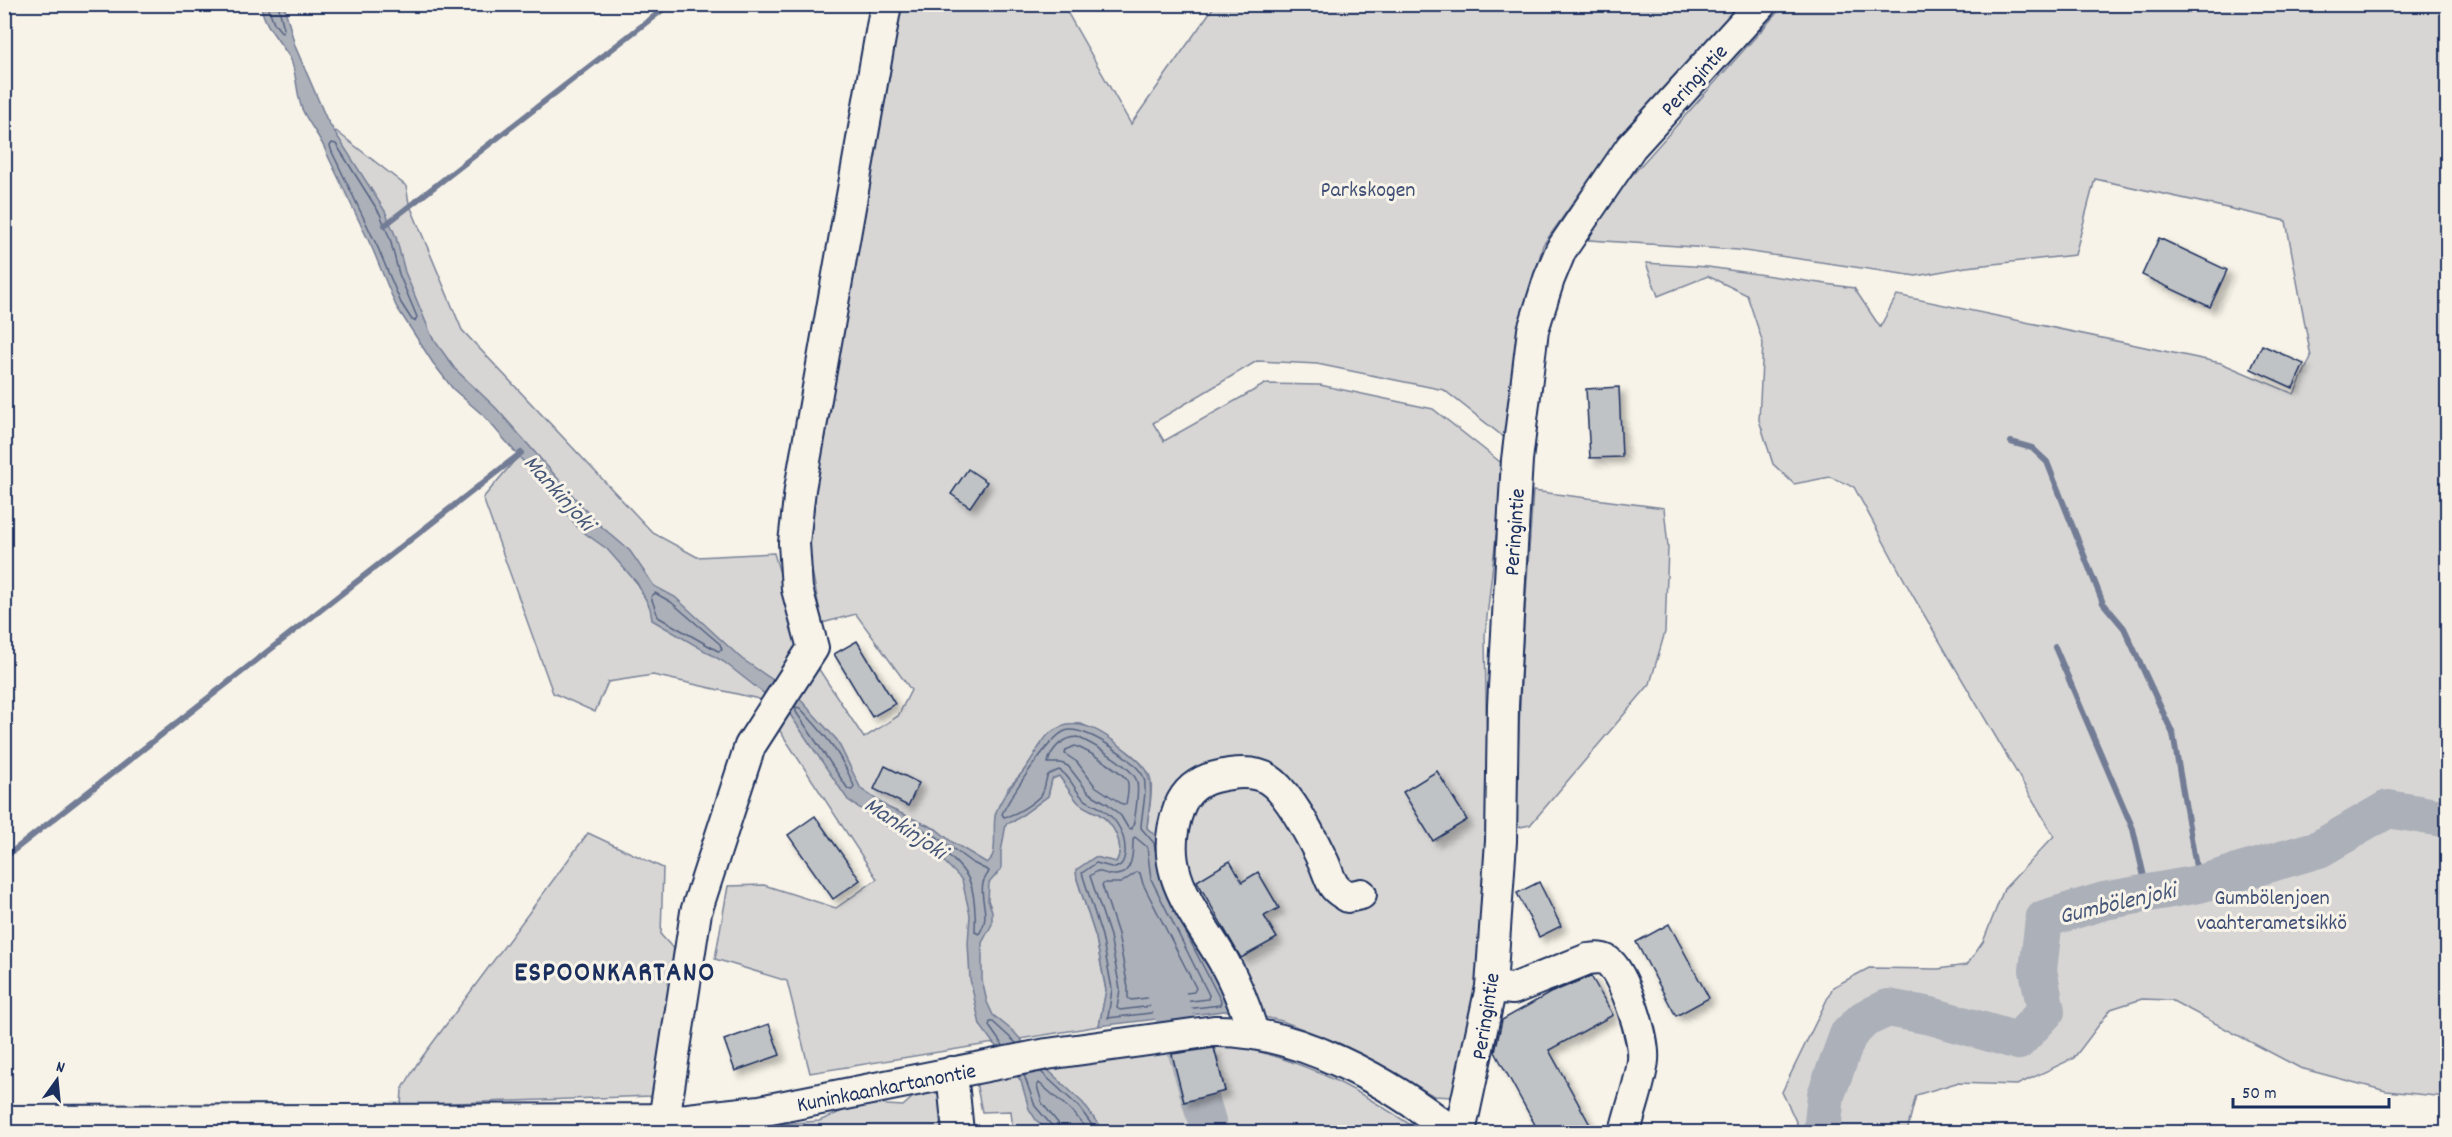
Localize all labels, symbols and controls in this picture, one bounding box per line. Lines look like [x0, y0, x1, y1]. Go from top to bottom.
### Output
street label: Peringintie [1655, 38, 1736, 124]
park label: Parkskogen [1320, 176, 1416, 207]
water label: Mankinjoki [514, 448, 604, 543]
street label: Peringintie [1498, 487, 1535, 577]
water label: Mankinjoki [856, 789, 955, 872]
water label: Gumbölenjoki [2056, 874, 2183, 935]
park label: Gumbölenjoen vaahterametsikkö [2197, 884, 2347, 940]
district label: ESPOONKARTANO [514, 955, 716, 995]
street label: Peringintie [1465, 971, 1510, 1062]
north arrow [27, 1050, 87, 1110]
text: N [53, 1056, 67, 1080]
street label: Kuninkaankartanontie [795, 1057, 979, 1122]
scale bar [2233, 1071, 2389, 1109]
text: 50 m [2242, 1082, 2277, 1107]

